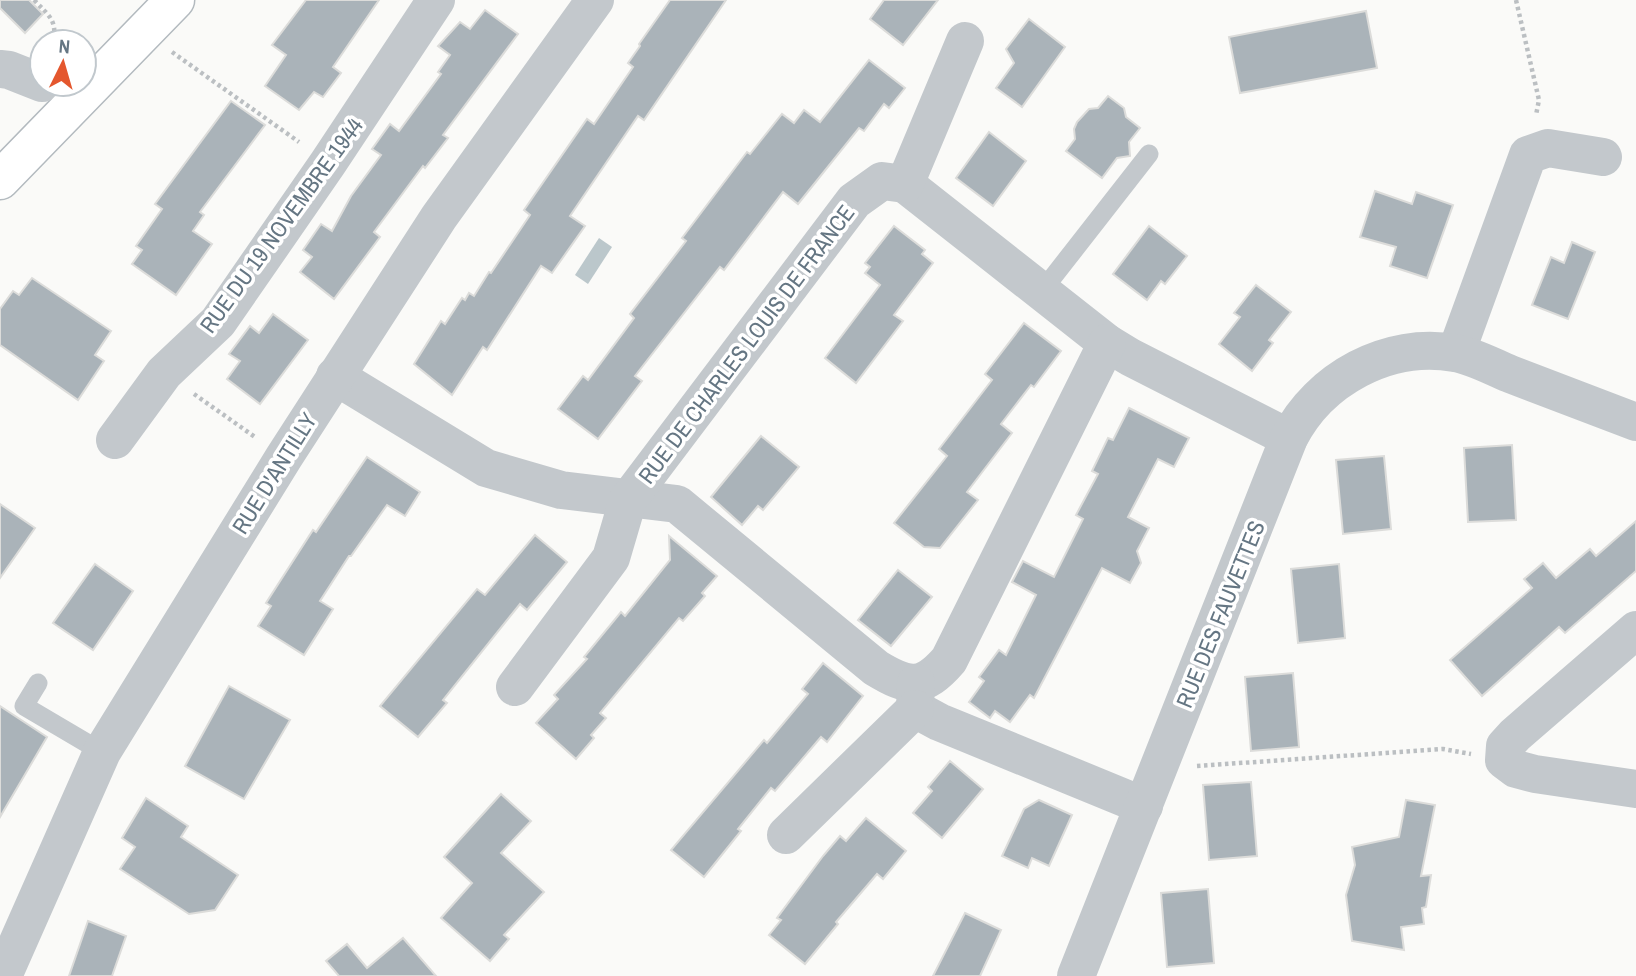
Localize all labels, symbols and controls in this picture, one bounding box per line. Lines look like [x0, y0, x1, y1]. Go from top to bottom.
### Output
north arrow [28, 28, 98, 98]
text: N [58, 33, 71, 60]
street label: RUE DU 19 NOVEMBRE 1944 [192, 111, 370, 339]
street label: RUE DE CHARLES LOUIS DE FRANCE [631, 198, 861, 490]
street label: RUE D'ANTILLY [224, 406, 324, 539]
street label: RUE DES FAUVETTES [1168, 516, 1272, 712]

